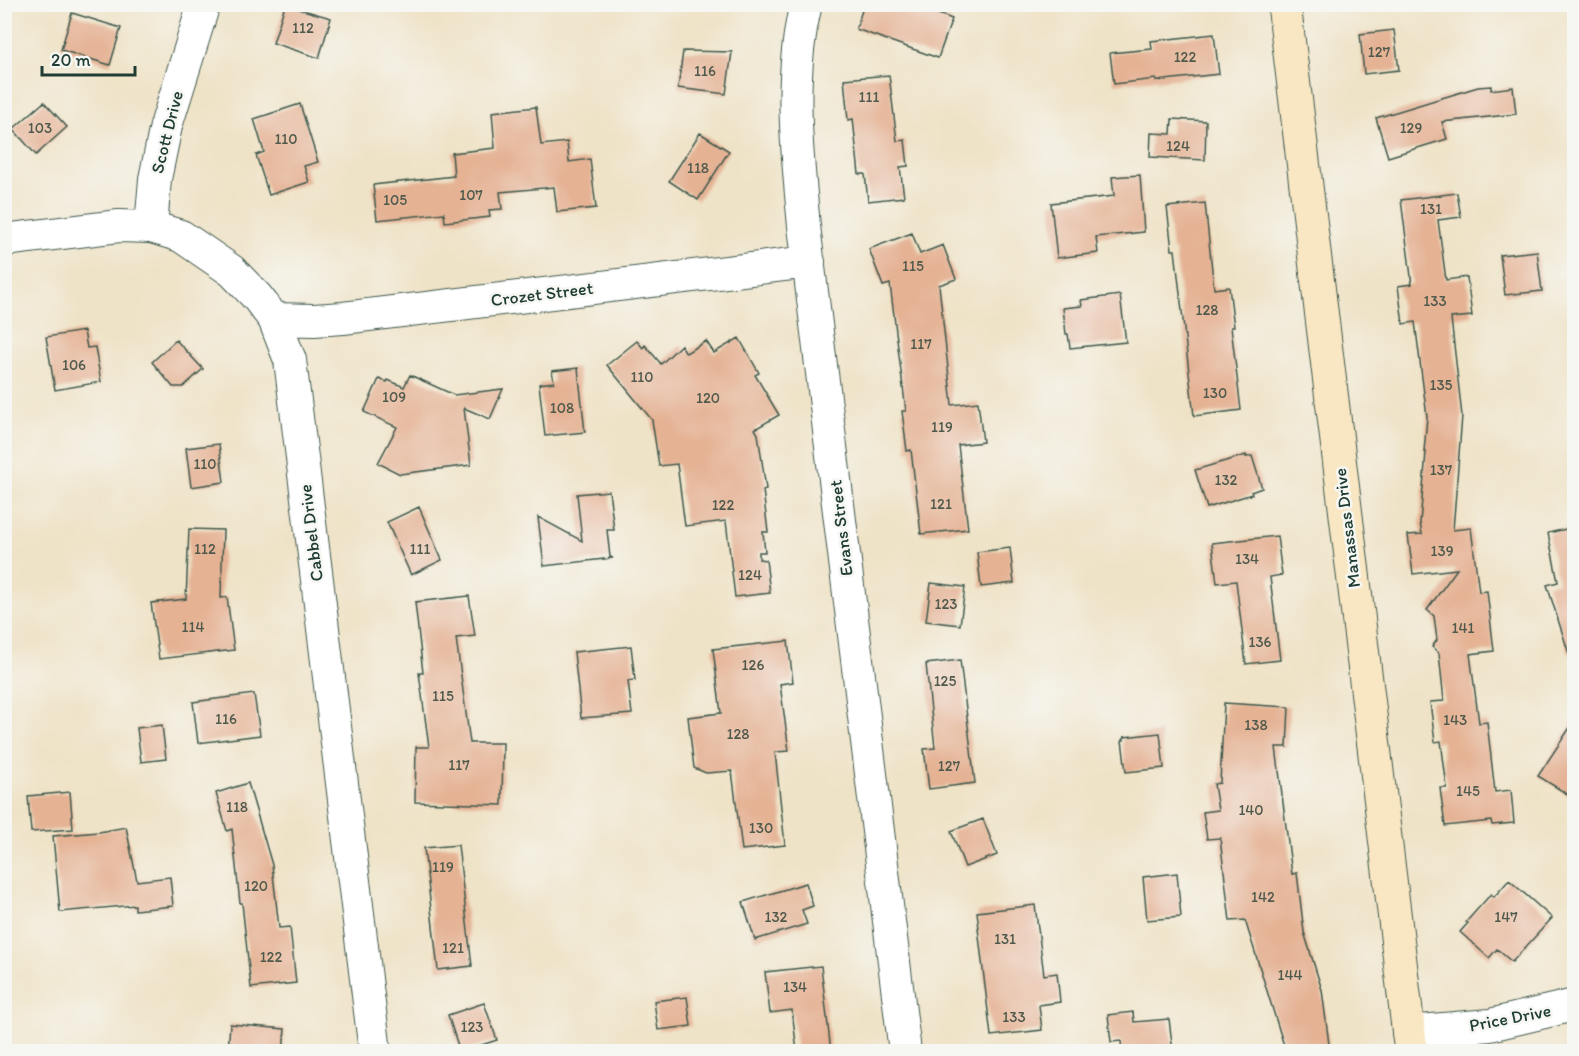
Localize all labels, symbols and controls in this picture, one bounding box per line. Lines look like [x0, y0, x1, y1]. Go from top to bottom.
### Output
house number: 112 [292, 19, 314, 37]
scale bar [42, 39, 135, 77]
house number: 127 [1368, 43, 1391, 61]
house number: 122 [1174, 48, 1196, 66]
text: 20 m [51, 49, 91, 71]
house number: 116 [694, 62, 716, 80]
street label: Scott Drive [146, 88, 188, 176]
house number: 111 [859, 88, 879, 106]
house number: 103 [28, 119, 52, 137]
house number: 129 [1400, 119, 1422, 137]
house number: 110 [274, 130, 298, 148]
house number: 124 [1166, 137, 1190, 155]
house number: 118 [687, 159, 709, 177]
house number: 107 [459, 186, 483, 204]
house number: 105 [383, 191, 407, 209]
house number: 131 [1420, 200, 1442, 218]
house number: 115 [902, 257, 924, 275]
street label: Crozet Street [490, 277, 595, 311]
house number: 133 [1423, 292, 1447, 310]
house number: 128 [1195, 301, 1219, 319]
house number: 117 [910, 335, 932, 353]
house number: 106 [62, 356, 86, 374]
house number: 110 [630, 368, 654, 386]
house number: 135 [1429, 376, 1453, 394]
house number: 130 [1203, 384, 1227, 402]
house number: 109 [382, 388, 406, 406]
house number: 120 [696, 389, 720, 407]
house number: 108 [550, 399, 574, 417]
house number: 119 [931, 418, 953, 436]
house number: 110 [193, 455, 217, 473]
house number: 137 [1430, 461, 1453, 479]
street label: Manassas Drive [1329, 467, 1365, 589]
house number: 132 [1214, 471, 1238, 489]
street label: Evans Street [824, 478, 858, 577]
street label: Cabbel Drive [294, 483, 328, 583]
house number: 121 [930, 495, 952, 513]
house number: 122 [712, 496, 734, 514]
house number: 112 [194, 540, 216, 558]
house number: 111 [410, 540, 430, 558]
house number: 139 [1431, 542, 1454, 560]
house number: 134 [1235, 550, 1259, 568]
house number: 124 [738, 566, 762, 584]
house number: 123 [934, 595, 958, 613]
house number: 114 [182, 618, 204, 636]
house number: 141 [1452, 619, 1475, 637]
house number: 136 [1248, 633, 1272, 651]
house number: 126 [742, 656, 764, 674]
house number: 125 [934, 672, 956, 690]
house number: 115 [432, 687, 454, 705]
house number: 116 [215, 710, 237, 728]
house number: 143 [1443, 711, 1467, 729]
house number: 138 [1244, 716, 1268, 734]
house number: 128 [726, 725, 750, 743]
house number: 117 [448, 756, 470, 774]
house number: 127 [938, 757, 961, 775]
house number: 145 [1456, 782, 1480, 800]
house number: 118 [226, 798, 248, 816]
house number: 140 [1238, 801, 1264, 819]
house number: 130 [749, 819, 773, 837]
house number: 119 [432, 858, 454, 876]
house number: 120 [244, 877, 268, 895]
house number: 142 [1251, 888, 1275, 906]
house number: 132 [764, 908, 788, 926]
house number: 147 [1494, 908, 1518, 926]
house number: 131 [994, 930, 1016, 948]
house number: 121 [442, 939, 464, 957]
house number: 122 [260, 948, 282, 966]
house number: 144 [1278, 966, 1303, 984]
house number: 134 [783, 978, 807, 996]
street label: Price Drive [1467, 999, 1553, 1037]
house number: 133 [1002, 1008, 1026, 1026]
house number: 123 [460, 1018, 484, 1036]

